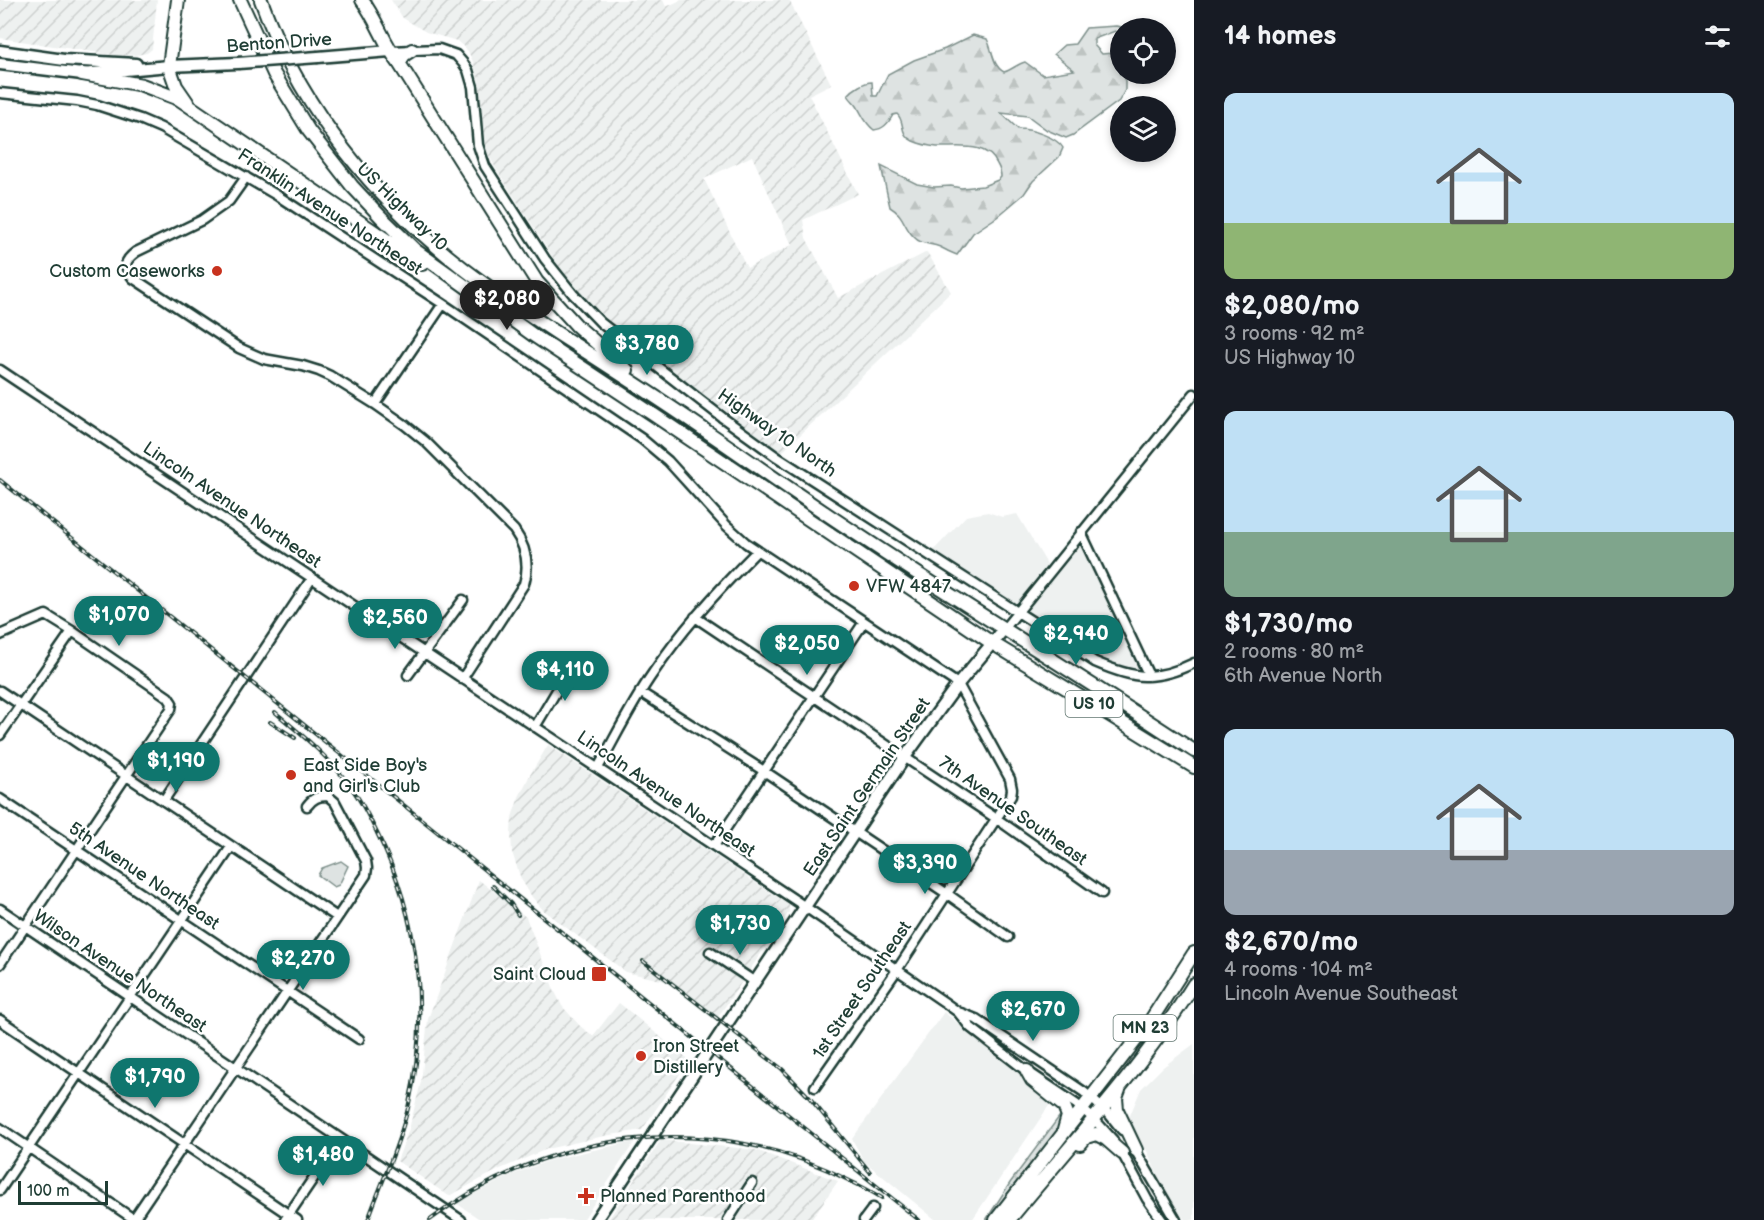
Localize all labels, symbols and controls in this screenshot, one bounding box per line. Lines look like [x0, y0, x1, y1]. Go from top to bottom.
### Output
map controls [1110, 18, 1176, 162]
button: locate [1110, 18, 1176, 84]
icon: filters [1701, 20, 1734, 53]
text: 14 homes [1224, 21, 1336, 52]
street label: Benton Drive [226, 29, 333, 57]
button: layers [1110, 96, 1176, 162]
icon: home [1425, 132, 1533, 240]
street label: Franklin Avenue Northeast [234, 144, 427, 280]
street label: US Highway 10 [352, 158, 452, 256]
place label: Custom Caseworks [49, 261, 205, 282]
marker: Custom Caseworks [210, 264, 224, 278]
pin: $2,080 [458, 280, 556, 331]
text: $2,080 [474, 287, 540, 311]
text: $2,080/mo [1224, 291, 1360, 322]
text: 3 rooms · 92 m² [1224, 322, 1365, 346]
pin: $3,780 [598, 325, 696, 376]
text: $3,780 [615, 332, 679, 356]
text: US Highway 10 [1224, 346, 1355, 370]
street label: Highway 10 North [714, 384, 840, 482]
street label: Lincoln Avenue Northeast [139, 438, 325, 573]
icon: home [1425, 450, 1533, 558]
place label: VFW 4847 [866, 576, 951, 597]
marker: VFW 4847 [847, 579, 861, 593]
pin: $1,070 [70, 596, 168, 647]
pin: $2,560 [346, 599, 444, 650]
text: $1,070 [88, 603, 150, 627]
text: $2,560 [362, 606, 428, 630]
text: $1,730/mo [1224, 609, 1353, 640]
pin: $2,940 [1027, 615, 1125, 666]
text: $2,940 [1043, 622, 1109, 646]
pin: $2,050 [758, 625, 856, 676]
text: $2,050 [774, 632, 840, 656]
text: 2 rooms · 80 m² [1224, 640, 1364, 664]
pin: $4,110 [516, 651, 614, 702]
text: $4,110 [536, 658, 594, 682]
text: 6th Avenue North [1224, 664, 1382, 688]
road number: US 10 [1066, 691, 1122, 717]
street label: East Saint Germain Street [799, 693, 935, 880]
street label: Lincoln Avenue Northeast [573, 727, 759, 862]
pin: $1,190 [127, 742, 225, 793]
text: $1,190 [147, 749, 205, 773]
street label: 7th Avenue Southeast [935, 752, 1091, 870]
place label: East Side Boy's and Girl's Club [303, 755, 427, 797]
marker: East Side Boy's and Girl's Club [284, 768, 298, 782]
icon: home [1425, 768, 1533, 876]
street label: 5th Avenue Northeast [65, 818, 224, 935]
pin: $3,390 [876, 844, 974, 895]
text: $3,390 [892, 851, 958, 875]
street label: Wilson Avenue Northeast [29, 905, 211, 1037]
pin: $1,730 [691, 905, 789, 956]
text: $1,730 [709, 912, 771, 936]
street label: 1st Street Southeast [808, 917, 916, 1063]
text: $2,670/mo [1224, 927, 1358, 958]
pin: $2,270 [254, 940, 352, 991]
text: $2,270 [271, 947, 335, 971]
text: 4 rooms · 104 m² [1224, 958, 1373, 982]
place label: Saint Cloud [493, 964, 586, 985]
marker: Saint Cloud [590, 965, 608, 983]
text: Lincoln Avenue Southeast [1224, 982, 1458, 1006]
pin: $2,670 [984, 991, 1082, 1042]
text: $2,670 [1000, 998, 1066, 1022]
road number: MN 23 [1114, 1015, 1176, 1041]
place label: Iron Street Distillery [653, 1036, 739, 1078]
marker: Iron Street Distillery [634, 1049, 648, 1063]
pin: $1,790 [106, 1058, 204, 1109]
text: $1,790 [124, 1065, 186, 1089]
pin: $1,480 [274, 1136, 372, 1187]
text: $1,480 [292, 1143, 354, 1167]
scale bar [18, 1178, 108, 1206]
text: 100 m [27, 1182, 70, 1201]
place label: Planned Parenthood [600, 1186, 766, 1207]
marker: Planned Parenthood [577, 1187, 595, 1205]

